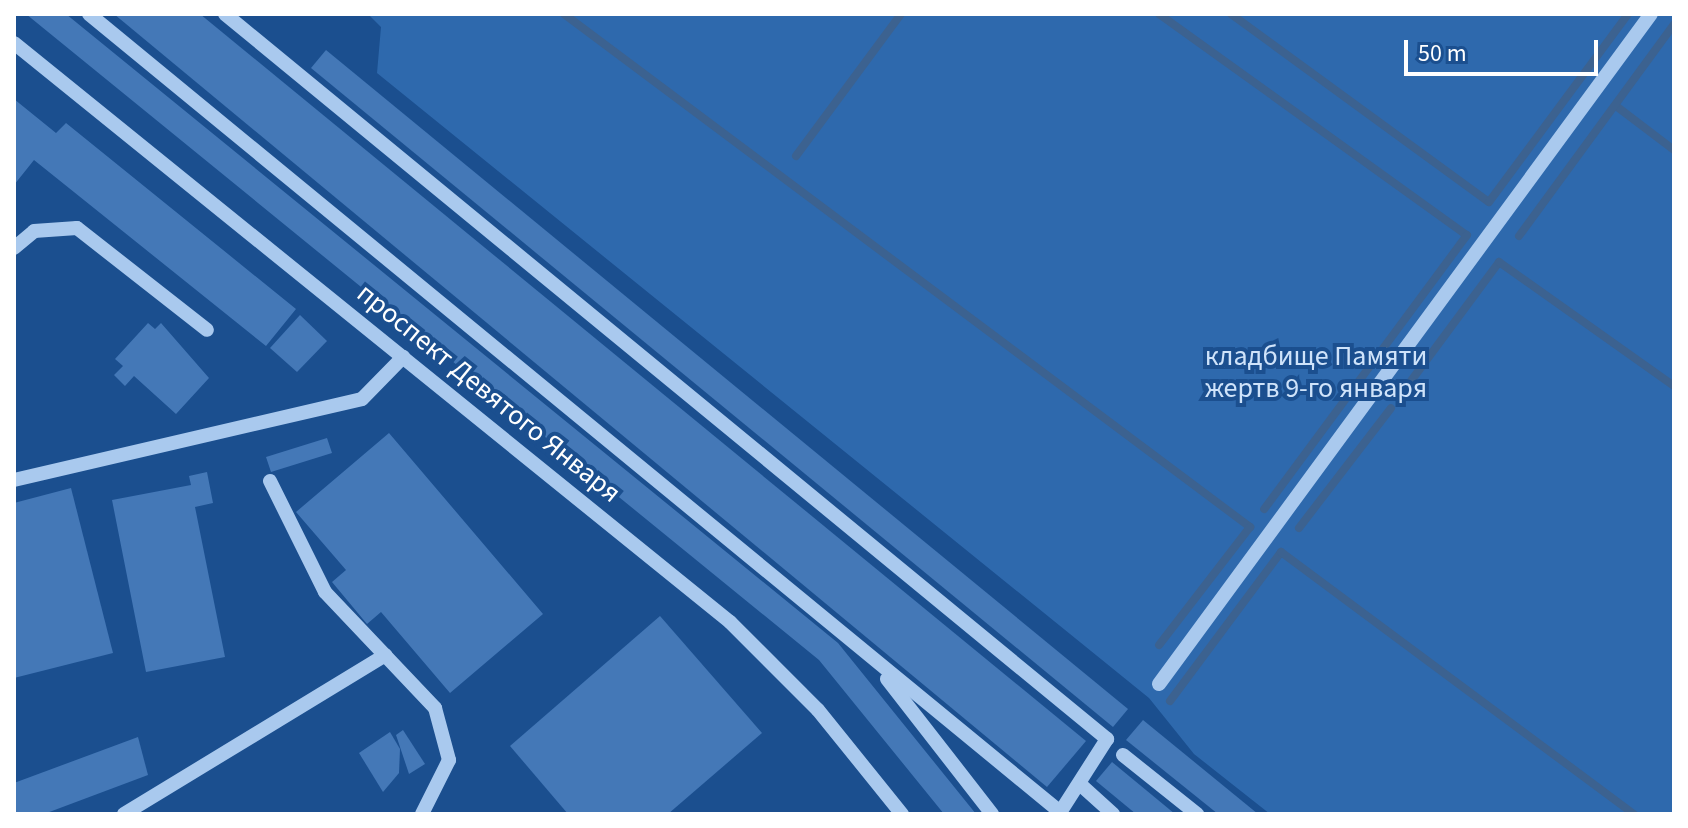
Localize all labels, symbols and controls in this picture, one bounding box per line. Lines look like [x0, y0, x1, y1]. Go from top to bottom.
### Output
scale bar [1408, 24, 1602, 74]
text: 50 m [1418, 36, 1467, 71]
street label: проспект Девятого Января [350, 276, 628, 510]
park label: кладбище Памяти жертв 9-го января [1205, 339, 1427, 405]

